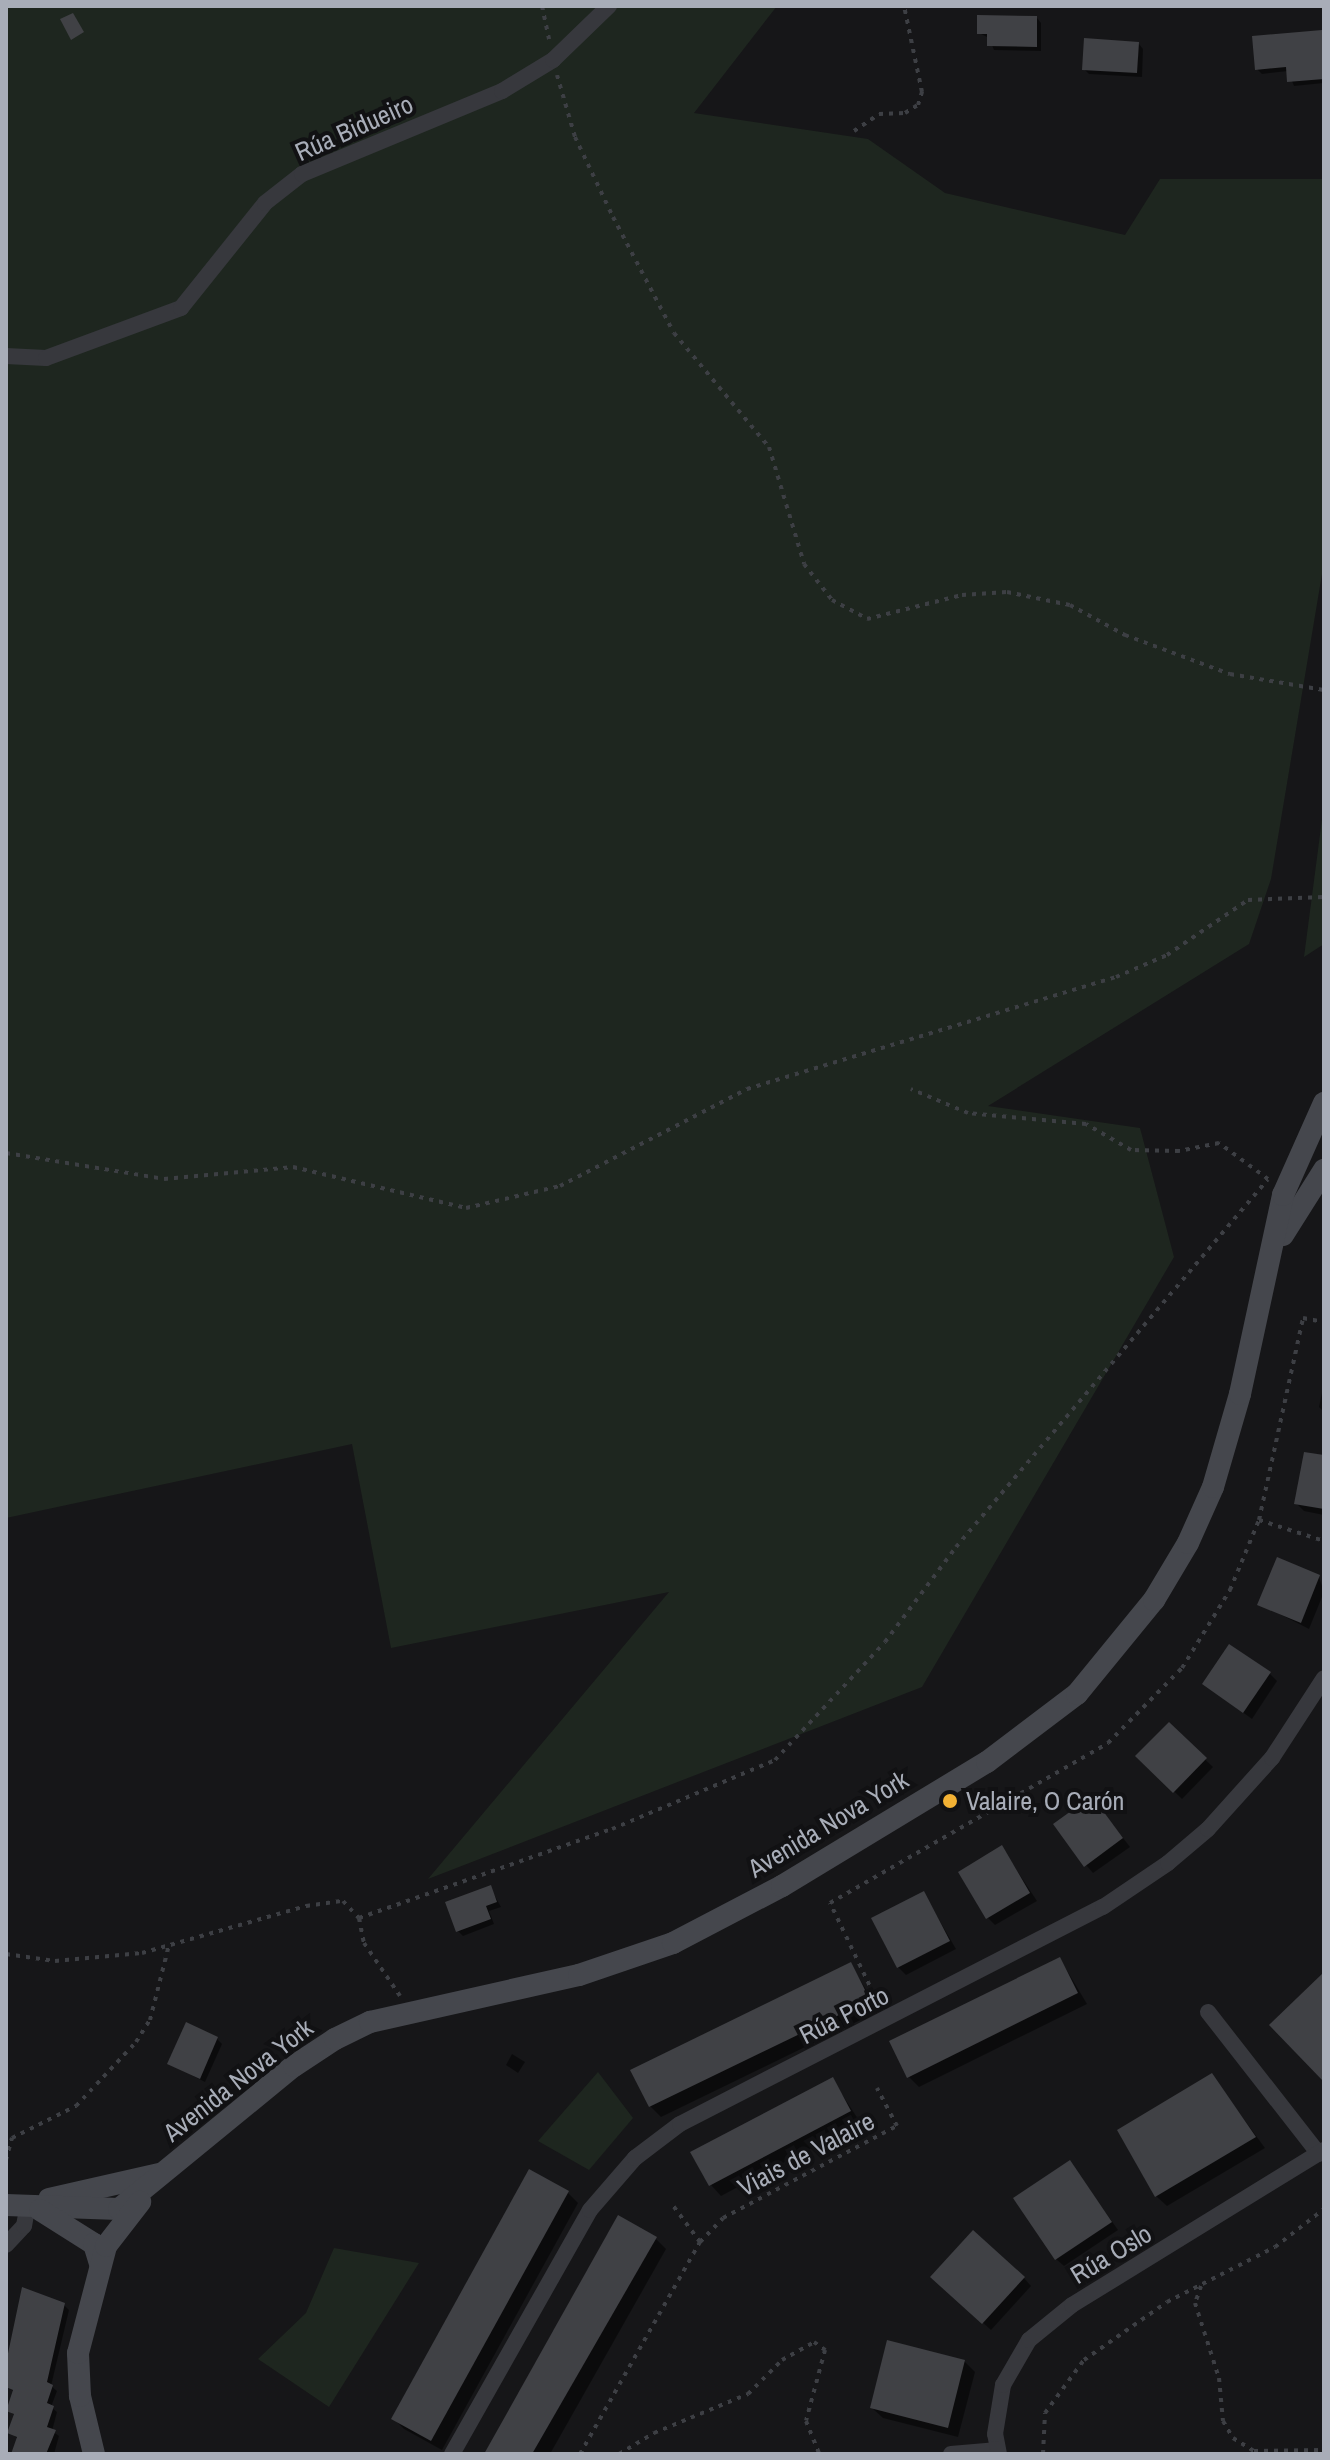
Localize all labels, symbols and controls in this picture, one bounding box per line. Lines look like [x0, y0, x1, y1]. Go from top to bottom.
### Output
street label: Rúa Bidueiro [290, 88, 418, 168]
street label: Avenida Nova York [742, 1764, 914, 1884]
place label: Valaire, O Carón [966, 1785, 1124, 1817]
marker: Valaire, O Carón [941, 1792, 959, 1810]
street label: Rúa Porto [794, 1979, 894, 2051]
street label: Avenida Nova York [157, 2012, 319, 2148]
street label: Viais de Valaire [733, 2105, 879, 2203]
street label: Rúa Oslo [1065, 2218, 1157, 2290]

